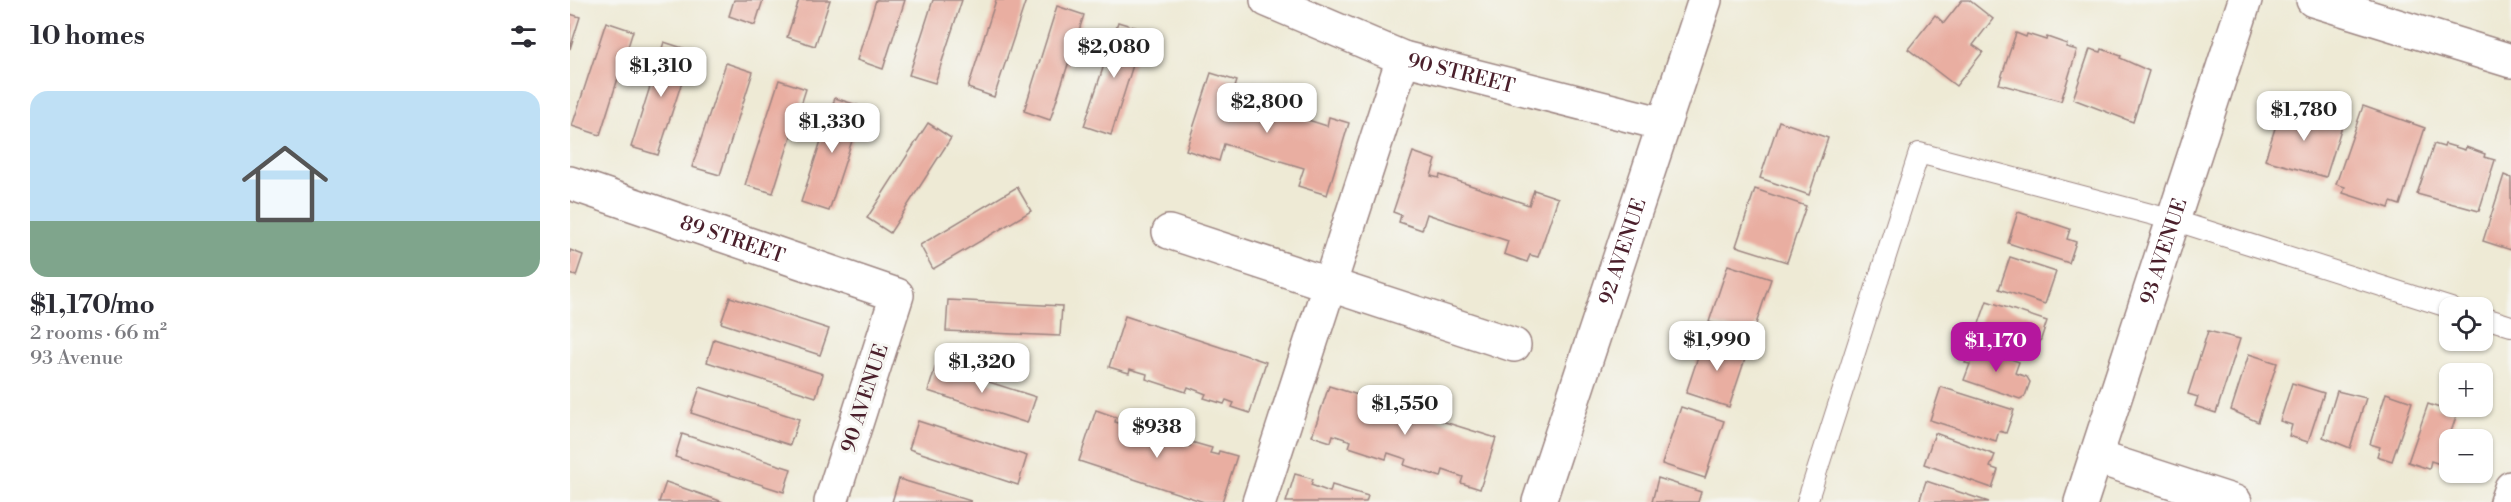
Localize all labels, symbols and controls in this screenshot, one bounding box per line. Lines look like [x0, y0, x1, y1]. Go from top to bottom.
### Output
text: 10 homes [30, 20, 145, 52]
icon: filters [507, 20, 540, 53]
pin: $2,080 [1065, 28, 1163, 79]
text: $2,080 [1078, 35, 1150, 60]
pin: $1,310 [612, 47, 710, 98]
street label: 90 STREET [1404, 49, 1517, 100]
text: $1,310 [630, 54, 692, 79]
pin: $2,800 [1218, 83, 1316, 134]
text: $2,800 [1231, 90, 1303, 115]
pin: $1,780 [2255, 91, 2353, 142]
text: $1,780 [2271, 98, 2337, 123]
pin: $1,330 [783, 103, 881, 154]
text: $1,330 [799, 110, 865, 135]
icon: home [231, 130, 339, 238]
street label: 92 AVENUE [1594, 195, 1653, 308]
street label: 93 AVENUE [2135, 195, 2193, 308]
street label: 89 STREET [677, 211, 788, 270]
text: $1,170/mo [30, 289, 155, 321]
map controls [2439, 297, 2493, 483]
button: locate [2439, 297, 2493, 351]
text: 2 rooms · 66 m² [30, 321, 167, 346]
pin: $1,990 [1668, 321, 1766, 372]
pin: $1,170 [1947, 322, 2045, 373]
text: $1,990 [1683, 328, 1751, 353]
text: $1,170 [1965, 329, 2027, 354]
street label: 90 AVENUE [836, 341, 895, 456]
pin: $1,320 [933, 343, 1031, 394]
text: 93 Avenue [30, 346, 123, 371]
text: $1,320 [949, 350, 1015, 375]
button: + [2439, 363, 2493, 417]
pin: $1,550 [1356, 385, 1454, 436]
text: $1,550 [1371, 392, 1439, 417]
pin: $938 [1121, 408, 1193, 459]
text: $938 [1132, 415, 1182, 440]
button: − [2439, 429, 2493, 483]

